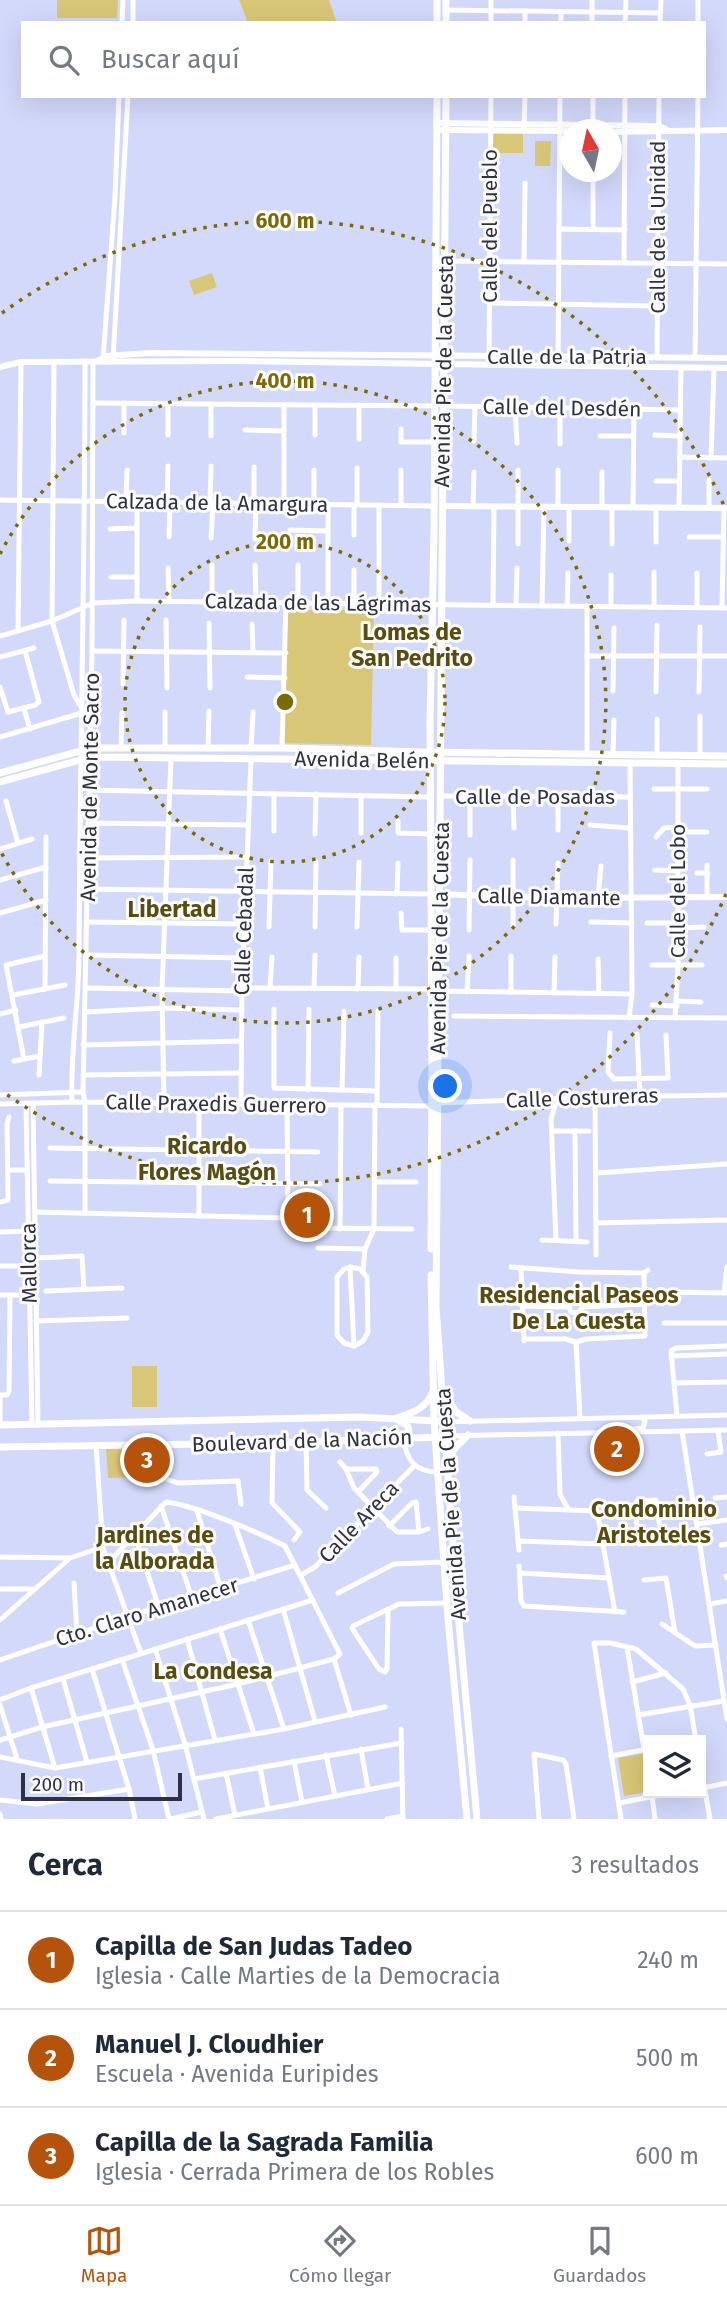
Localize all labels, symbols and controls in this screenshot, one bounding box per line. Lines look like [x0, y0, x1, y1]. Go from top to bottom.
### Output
search box [21, 21, 706, 98]
icon: search [45, 41, 83, 79]
text: Buscar aquí [101, 44, 239, 75]
north arrow [559, 119, 622, 182]
street label: Calle de la Unidad [645, 140, 671, 314]
street label: Calle del Pueblo [477, 149, 503, 303]
text: 600 m [255, 208, 315, 234]
street label: Avenida Pie de la Cuesta [429, 254, 459, 488]
street label: Calle de la Patria [487, 344, 647, 370]
text: 400 m [255, 368, 315, 394]
street label: Calle del Desdén [482, 394, 642, 422]
street label: Calzada de la Amargura [106, 488, 328, 518]
text: 200 m [256, 529, 314, 555]
street label: Calzada de las Lágrimas [204, 588, 432, 618]
district label: Lomas de San Pedrito [351, 618, 473, 672]
street label: Avenida de Monte Sacro [75, 672, 105, 902]
centre of rings [273, 690, 297, 714]
street label: Avenida Belén [294, 746, 430, 774]
street label: Calle de Posadas [455, 784, 615, 810]
street label: Avenida Pie de la Cuesta [425, 821, 455, 1055]
street label: Calle del Lobo [665, 824, 691, 958]
street label: Calle Cebadal [229, 866, 259, 996]
street label: Calle Diamante [477, 883, 621, 911]
district label: Libertad [128, 895, 216, 923]
your location [428, 1069, 462, 1103]
street label: Calle Costureras [505, 1082, 659, 1114]
street label: Calle Praxedis Guerrero [105, 1089, 327, 1119]
district label: Ricardo Flores Magón [138, 1132, 276, 1186]
pin: 1 [284, 1189, 330, 1241]
street label: Mallorca [15, 1222, 43, 1304]
district label: Residencial Paseos De La Cuesta [479, 1281, 679, 1335]
street label: Avenida Pie de la Cuesta [430, 1387, 472, 1621]
pin: 2 [594, 1423, 640, 1475]
street label: Boulevard de la Nación [191, 1424, 413, 1458]
pin: 3 [124, 1434, 170, 1486]
street label: Calle Areca [313, 1475, 405, 1569]
district label: Condominio Aristoteles [591, 1495, 717, 1549]
district label: Jardines de la Alborada [95, 1521, 215, 1575]
street label: Cto. Claro Amanecer [52, 1572, 242, 1652]
district label: La Condesa [153, 1657, 273, 1685]
map controls [643, 1735, 706, 1798]
button: layers [643, 1735, 706, 1798]
scale bar [21, 1770, 182, 1802]
text: 200 m [32, 1773, 84, 1796]
text: Cerca [28, 1847, 103, 1883]
text: 3 resultados [571, 1851, 699, 1879]
text: Capilla de San Judas Tadeo [95, 1931, 412, 1962]
text: 1 [46, 1946, 56, 1974]
text: 240 m [637, 1946, 699, 1974]
text: Iglesia · Calle Marties de la Democracia [95, 1962, 500, 1990]
text: Manuel J. Cloudhier [95, 2029, 324, 2060]
text: 2 [45, 2044, 57, 2072]
text: 500 m [636, 2044, 699, 2072]
text: Escuela · Avenida Euripides [95, 2060, 379, 2088]
text: Capilla de la Sagrada Familia [95, 2127, 434, 2158]
text: 3 [45, 2142, 57, 2170]
text: 600 m [635, 2142, 699, 2170]
text: Iglesia · Cerrada Primera de los Robles [95, 2158, 494, 2186]
tab: Mapa [81, 2222, 127, 2287]
tab: Cómo llegar [289, 2222, 391, 2287]
tab: Guardados [553, 2222, 646, 2287]

